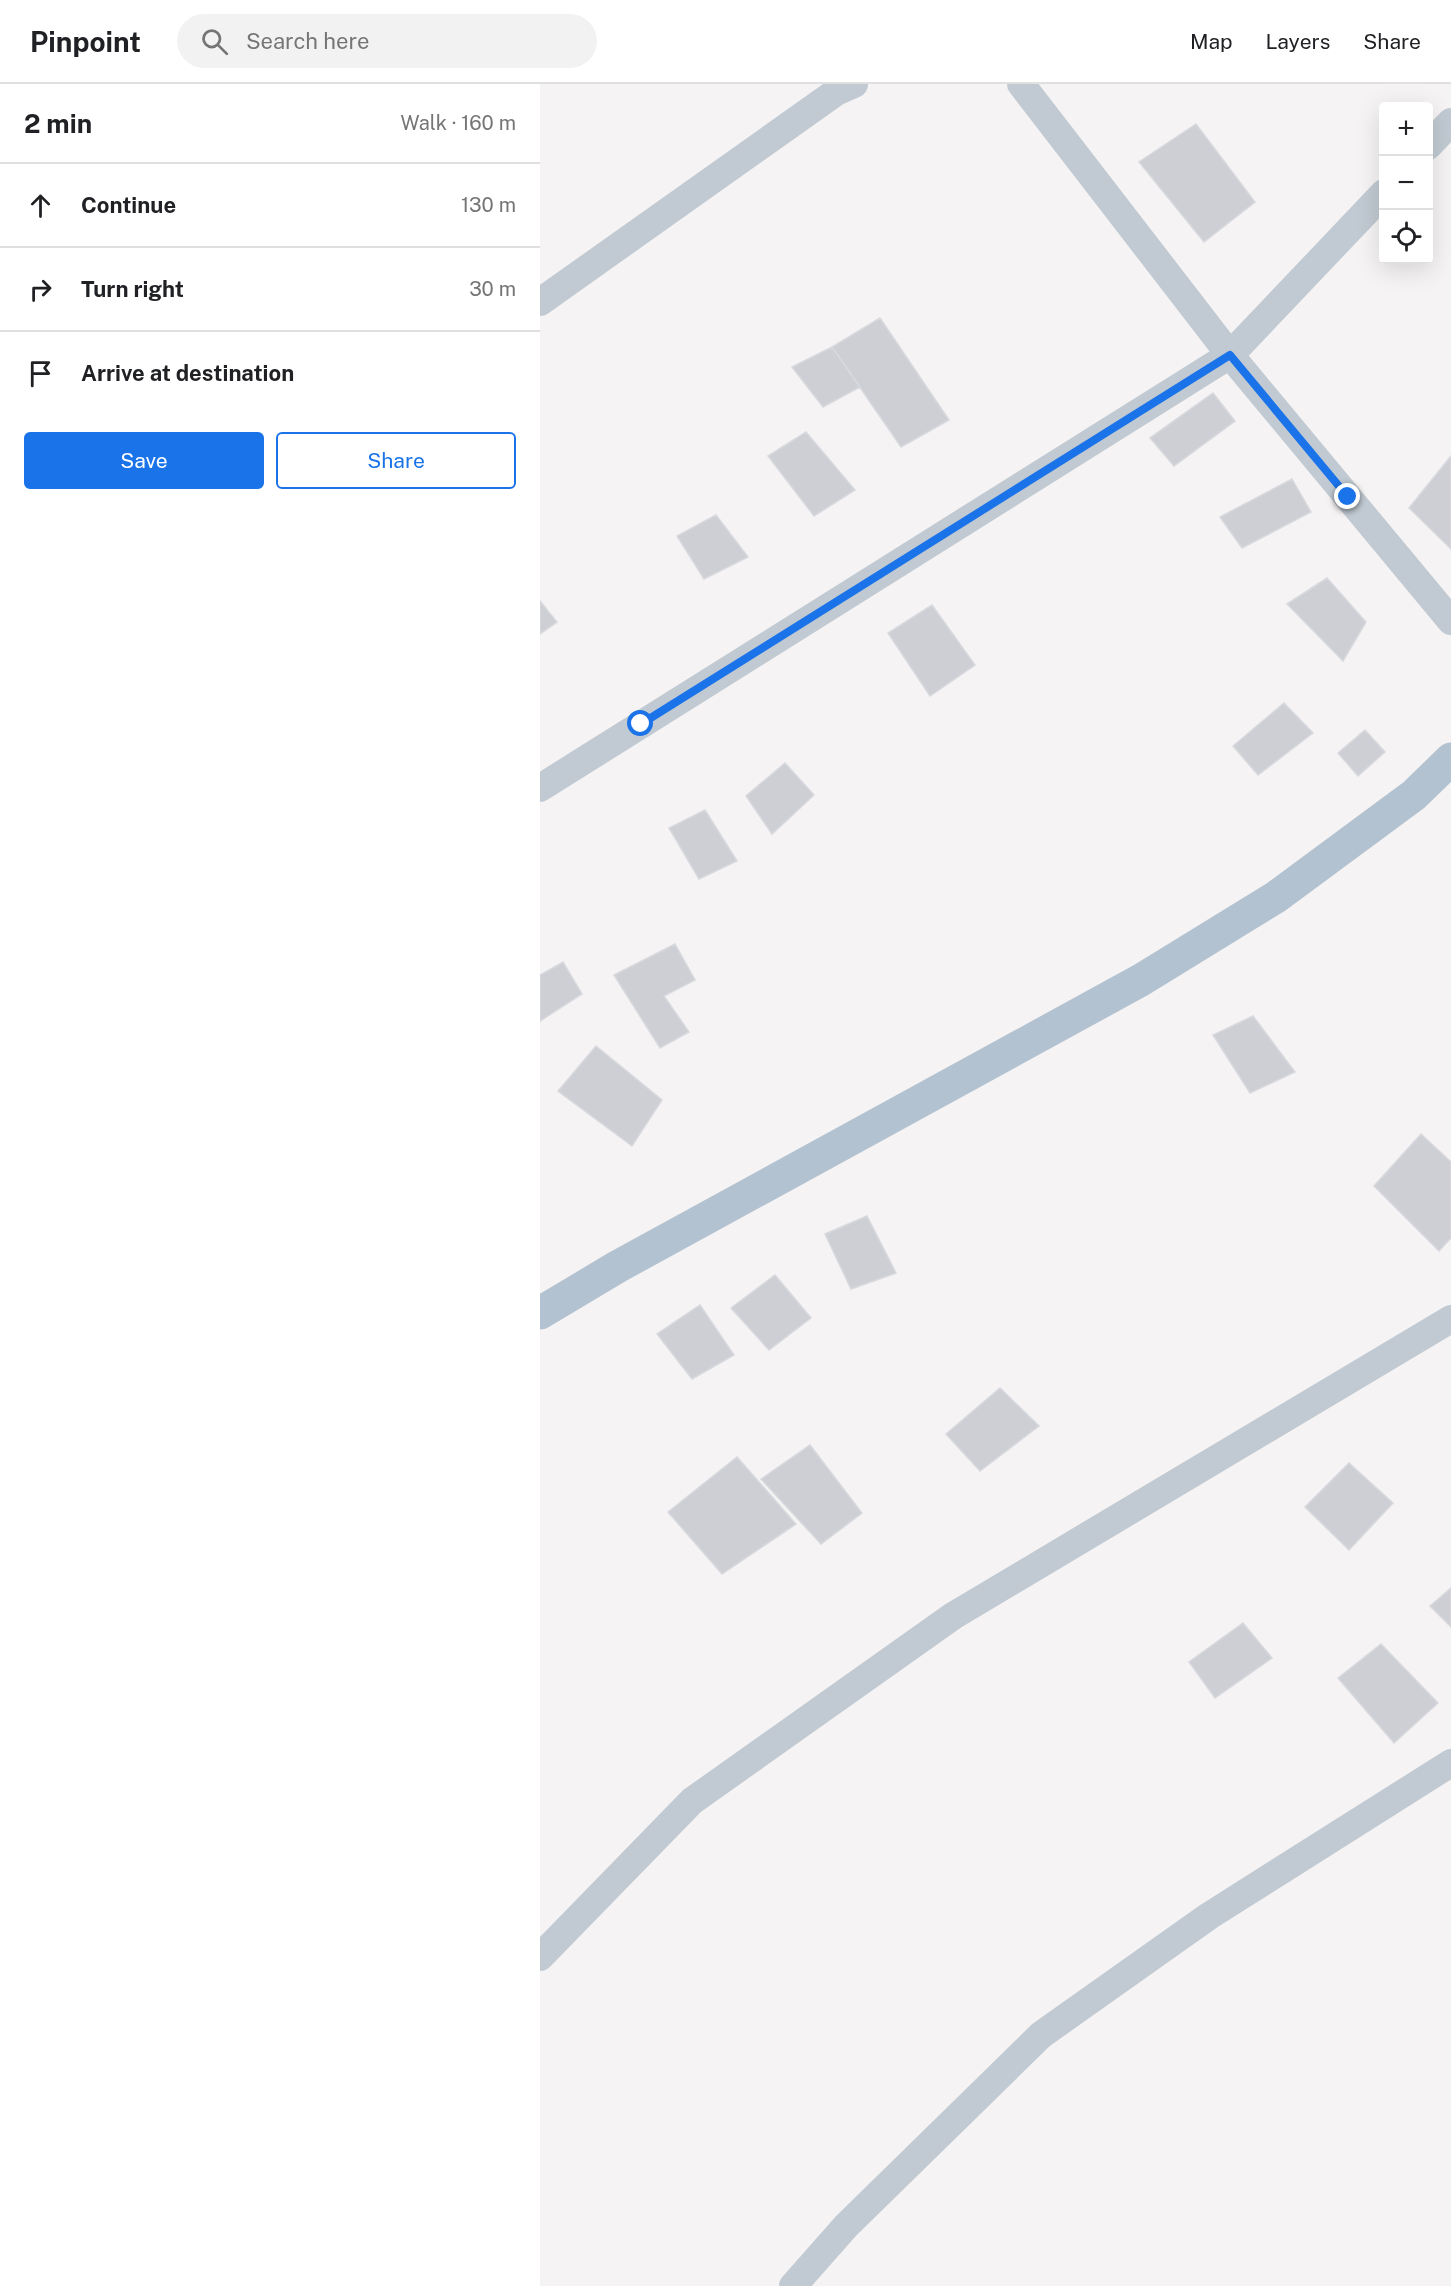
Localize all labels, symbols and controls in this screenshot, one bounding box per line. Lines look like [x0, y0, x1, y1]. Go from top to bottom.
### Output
search box [177, 14, 597, 68]
text: Pinpoint [30, 25, 141, 58]
icon: search [198, 25, 231, 58]
text: Search here [246, 28, 369, 54]
text: Map [1190, 29, 1233, 54]
text: Layers [1266, 29, 1330, 54]
text: Share [1363, 29, 1421, 54]
map controls [1379, 102, 1433, 264]
button: + [1379, 102, 1433, 156]
text: 2 min [24, 108, 92, 139]
text: Walk · 160 m [401, 111, 516, 135]
button: − [1379, 156, 1433, 210]
icon: ahead [24, 189, 57, 222]
text: Continue [81, 192, 176, 218]
text: 130 m [461, 193, 516, 217]
button: locate [1379, 210, 1433, 264]
icon: right [24, 273, 57, 306]
text: Turn right [81, 276, 184, 302]
text: 30 m [469, 277, 516, 301]
icon: arrive [24, 357, 57, 390]
text: Arrive at destination [81, 360, 294, 386]
button: Save [24, 432, 264, 489]
button: Share [276, 432, 516, 489]
route end [1334, 483, 1360, 509]
route start [627, 710, 653, 736]

